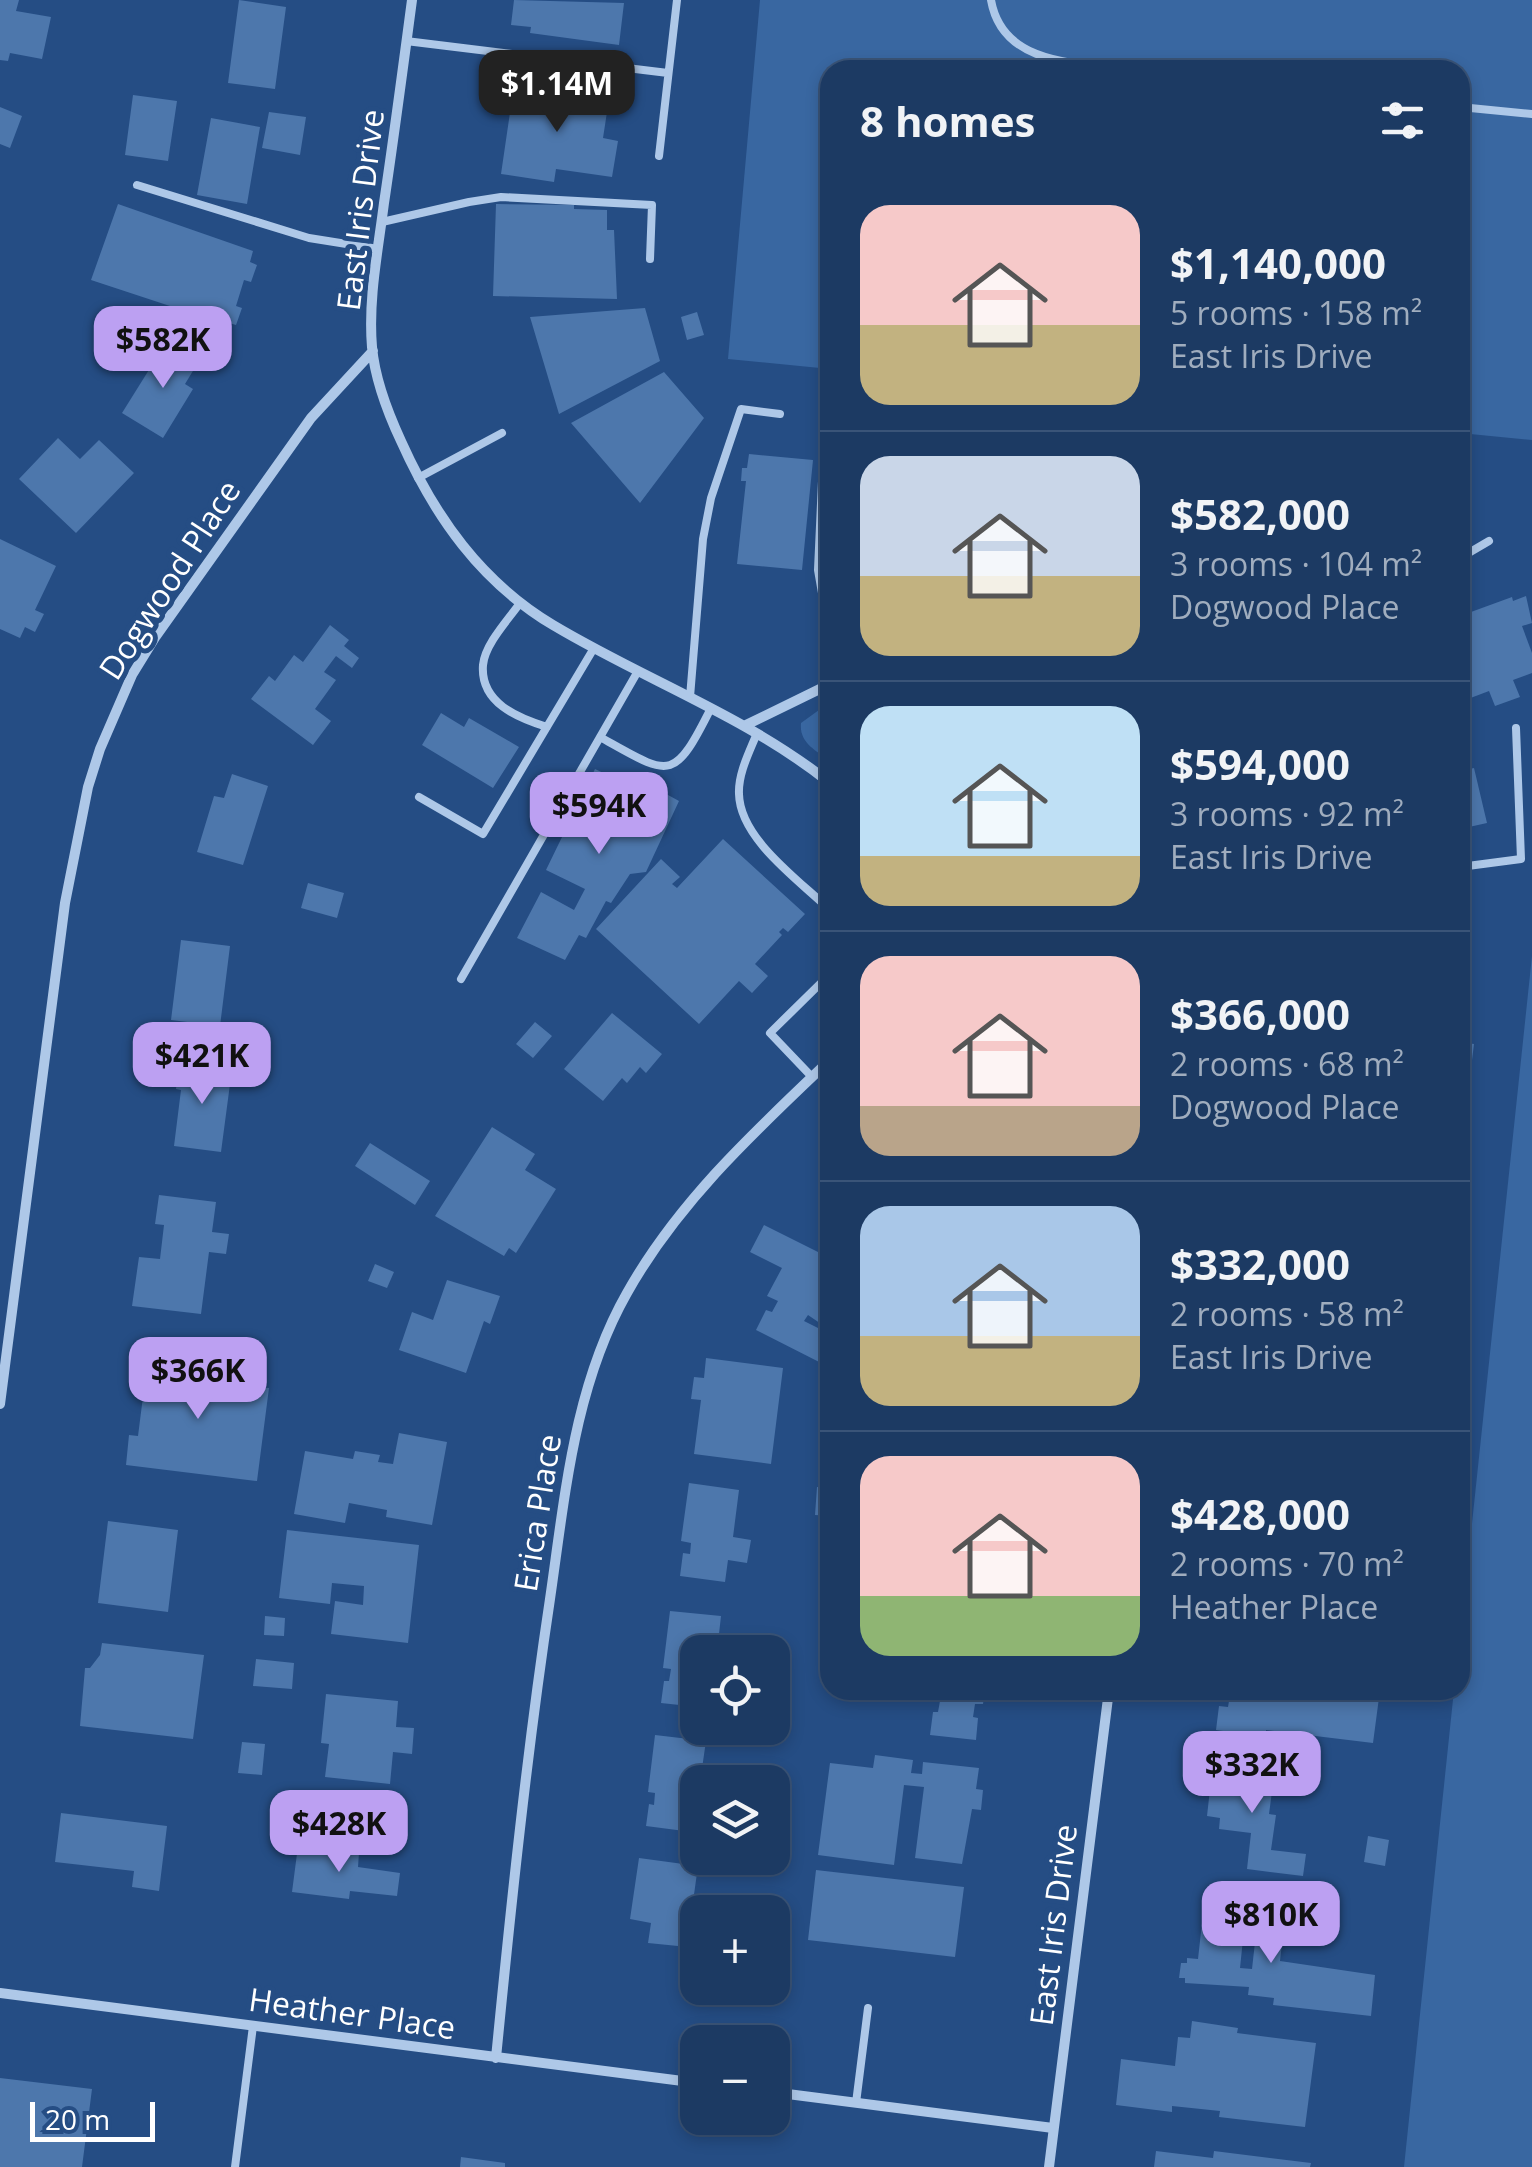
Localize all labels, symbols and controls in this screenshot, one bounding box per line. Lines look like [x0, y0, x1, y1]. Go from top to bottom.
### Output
pin: $1.14M [476, 50, 638, 135]
text: $1.14M [501, 61, 613, 104]
text: 8 homes [860, 92, 1035, 149]
icon: filters [1375, 93, 1430, 148]
street label: East Iris Drive [326, 107, 393, 313]
text: $1,140,000 [1170, 234, 1386, 291]
icon: home [940, 245, 1060, 365]
text: 5 rooms · 158 m² [1170, 291, 1422, 334]
pin: $582K [93, 306, 233, 391]
text: $582K [116, 317, 210, 360]
text: East Iris Drive [1170, 334, 1373, 377]
street label: Dogwood Place [88, 471, 249, 687]
text: $582,000 [1170, 485, 1350, 542]
icon: home [940, 496, 1060, 616]
text: 3 rooms · 104 m² [1170, 542, 1422, 585]
text: Dogwood Place [1170, 585, 1399, 628]
text: $594,000 [1170, 735, 1350, 792]
icon: home [940, 746, 1060, 866]
pin: $594K [529, 772, 669, 857]
text: $594K [552, 783, 646, 826]
text: 3 rooms · 92 m² [1170, 792, 1404, 835]
text: East Iris Drive [1170, 835, 1373, 878]
text: $366,000 [1170, 985, 1350, 1042]
icon: home [940, 996, 1060, 1116]
pin: $421K [132, 1022, 272, 1107]
text: $421K [155, 1033, 249, 1076]
text: 2 rooms · 68 m² [1170, 1042, 1404, 1085]
text: Dogwood Place [1170, 1085, 1399, 1128]
text: $332,000 [1170, 1235, 1350, 1292]
icon: home [940, 1246, 1060, 1366]
text: 2 rooms · 58 m² [1170, 1292, 1404, 1335]
text: East Iris Drive [1170, 1335, 1373, 1378]
pin: $366K [128, 1337, 268, 1422]
text: $366K [151, 1348, 245, 1391]
street label: Erica Place [503, 1431, 570, 1595]
text: $428,000 [1170, 1485, 1350, 1542]
icon: home [940, 1496, 1060, 1616]
text: 2 rooms · 70 m² [1170, 1542, 1404, 1585]
text: Heather Place [1170, 1585, 1378, 1628]
map controls [680, 1635, 790, 2135]
button: locate [680, 1635, 790, 1745]
pin: $332K [1182, 1731, 1322, 1816]
text: $332K [1205, 1742, 1299, 1785]
button: layers [680, 1765, 790, 1875]
pin: $428K [269, 1790, 409, 1875]
text: $428K [292, 1801, 386, 1844]
street label: East Iris Drive [1019, 1822, 1086, 2028]
pin: $810K [1201, 1881, 1341, 1966]
text: $810K [1224, 1892, 1318, 1935]
button: + [680, 1895, 790, 2005]
street label: Heather Place [246, 1977, 458, 2048]
button: − [680, 2025, 790, 2135]
scale bar [30, 2097, 155, 2142]
text: 20 m [45, 2100, 110, 2138]

